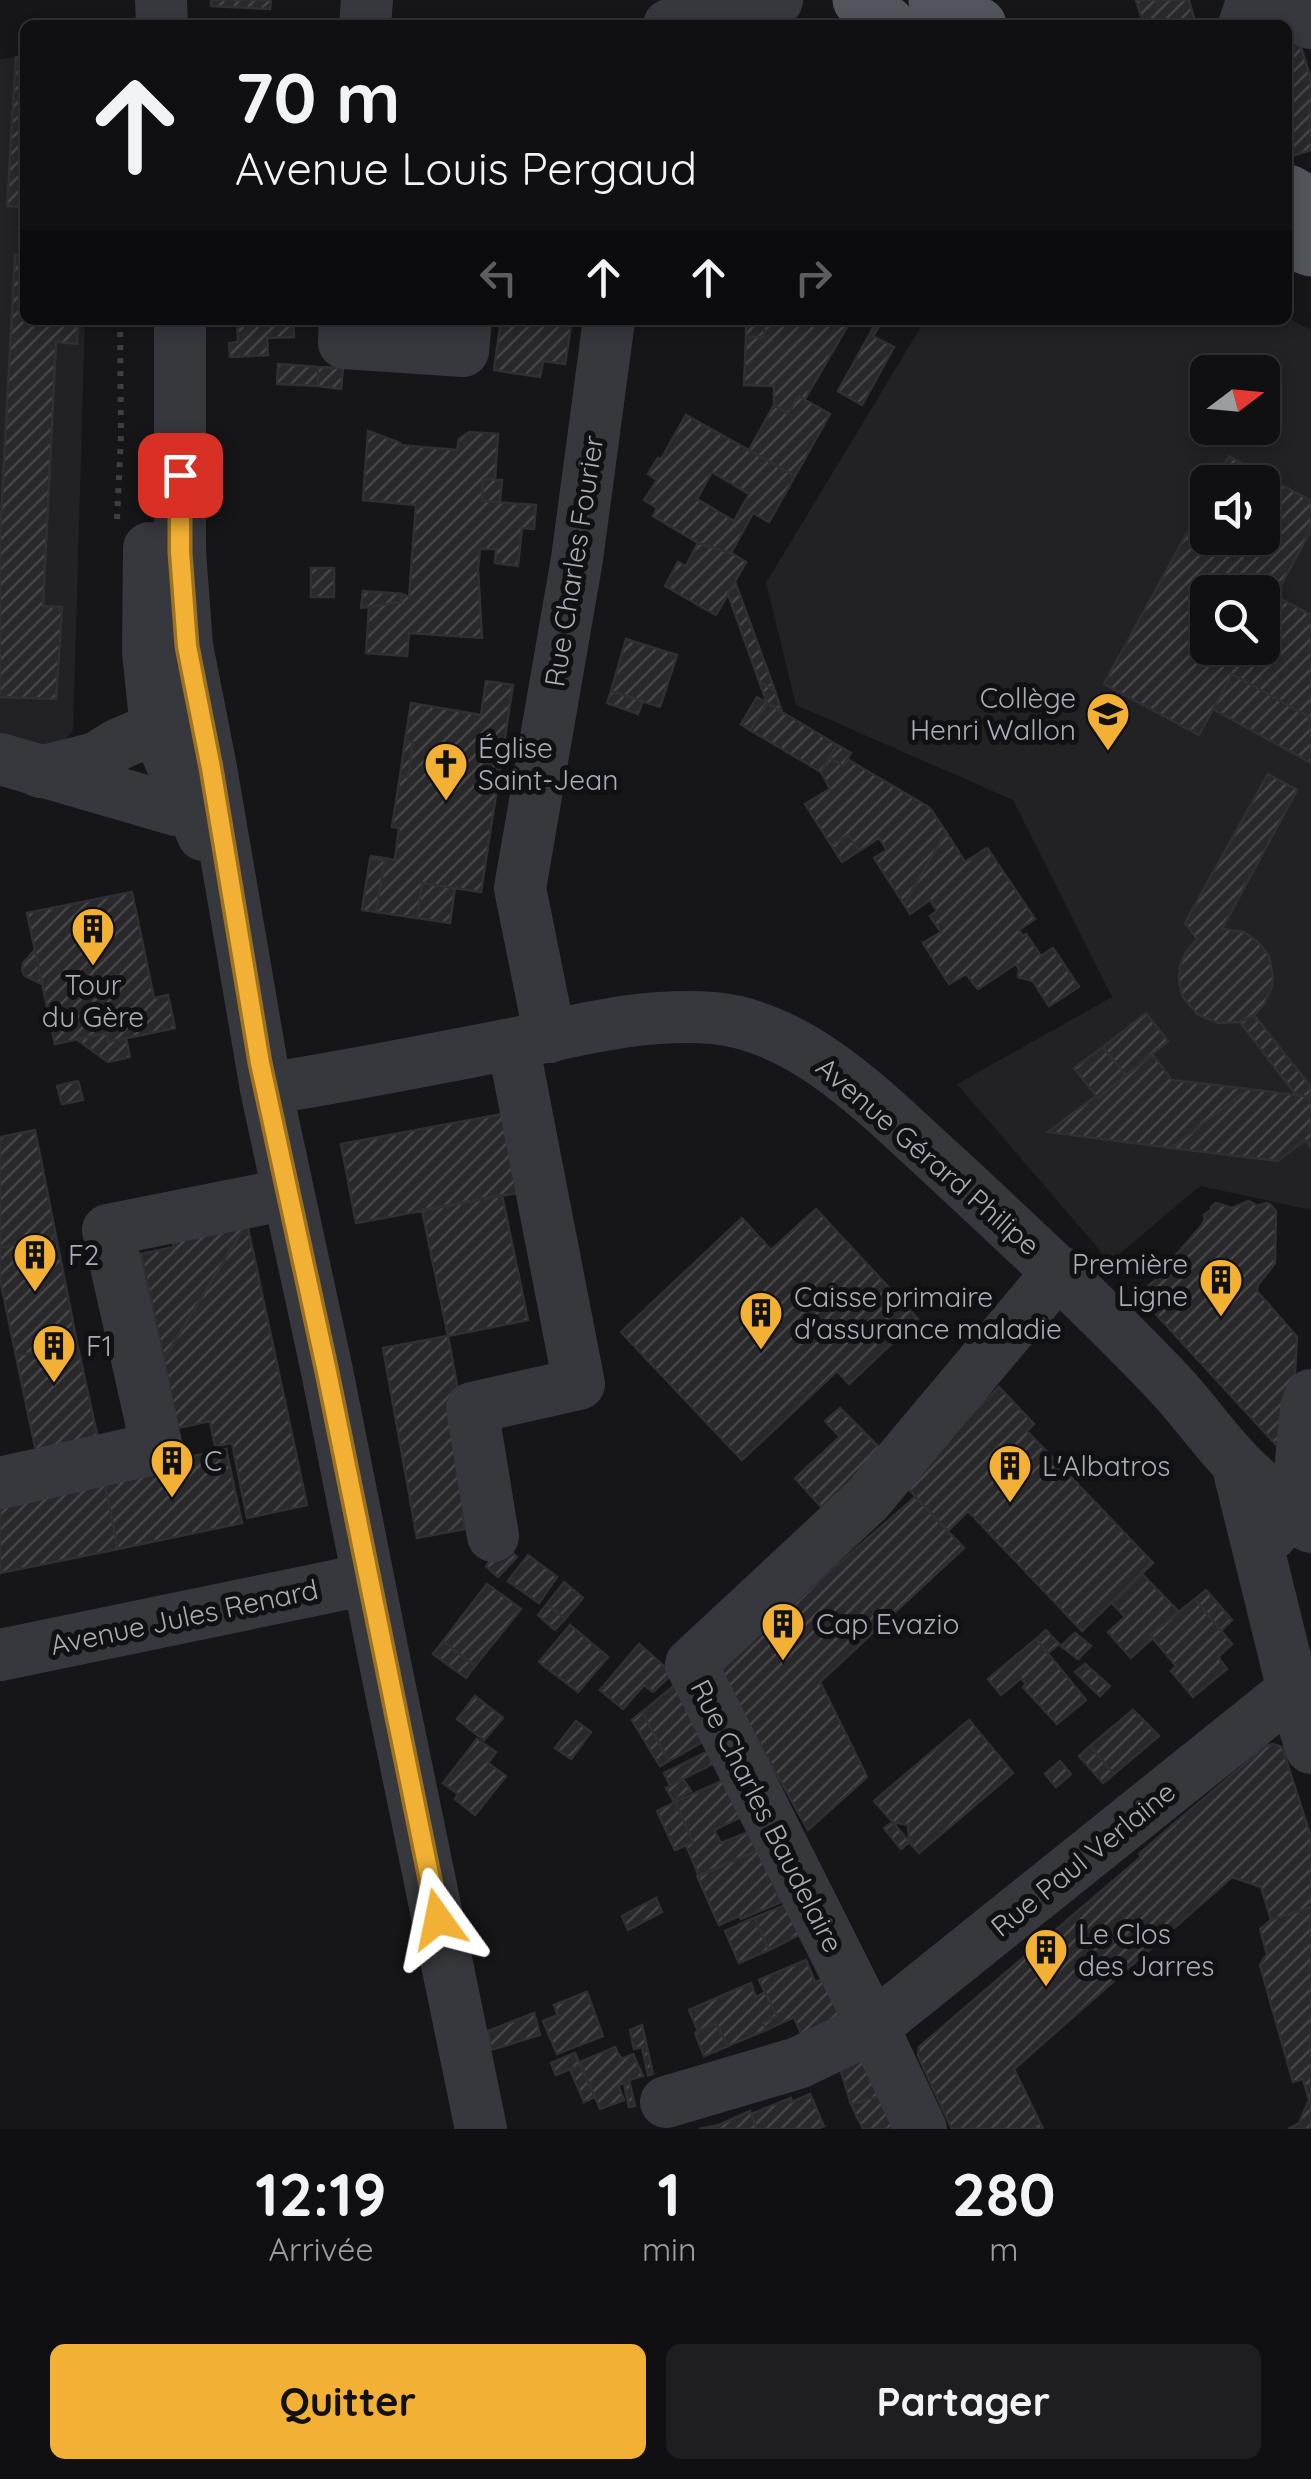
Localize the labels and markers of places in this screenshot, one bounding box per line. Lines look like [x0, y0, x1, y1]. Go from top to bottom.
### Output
pin [138, 433, 223, 518]
place label: Collège Henri Wallon [910, 680, 1076, 747]
school or university icon: Collège Henri Wallon [1085, 691, 1131, 752]
place label: Église Saint-Jean [478, 730, 618, 797]
church icon: Église Saint-Jean [423, 741, 469, 802]
building icon: Tour du Gère [70, 906, 116, 967]
place label: Tour du Gère [42, 967, 144, 1034]
building icon: F2 [12, 1232, 58, 1293]
place label: F2 [68, 1237, 99, 1272]
place label: Première Ligne [1072, 1246, 1188, 1313]
building icon: Première Ligne [1198, 1257, 1244, 1318]
place label: Caisse primaire d'assurance maladie [794, 1279, 1062, 1346]
building icon: Caisse primaire d'assurance maladie [738, 1290, 784, 1351]
building icon: F1 [31, 1323, 77, 1384]
place label: F1 [86, 1328, 112, 1363]
building icon: C [149, 1438, 195, 1499]
place label: C [204, 1443, 222, 1478]
building icon: L'Albatros [987, 1443, 1033, 1504]
place label: L'Albatros [1042, 1448, 1171, 1483]
building icon: Cap Evazio [760, 1601, 806, 1662]
place label: Cap Evazio [816, 1606, 959, 1641]
place label: Le Clos des Jarres [1078, 1916, 1214, 1983]
building icon: Le Clos des Jarres [1023, 1927, 1069, 1988]

